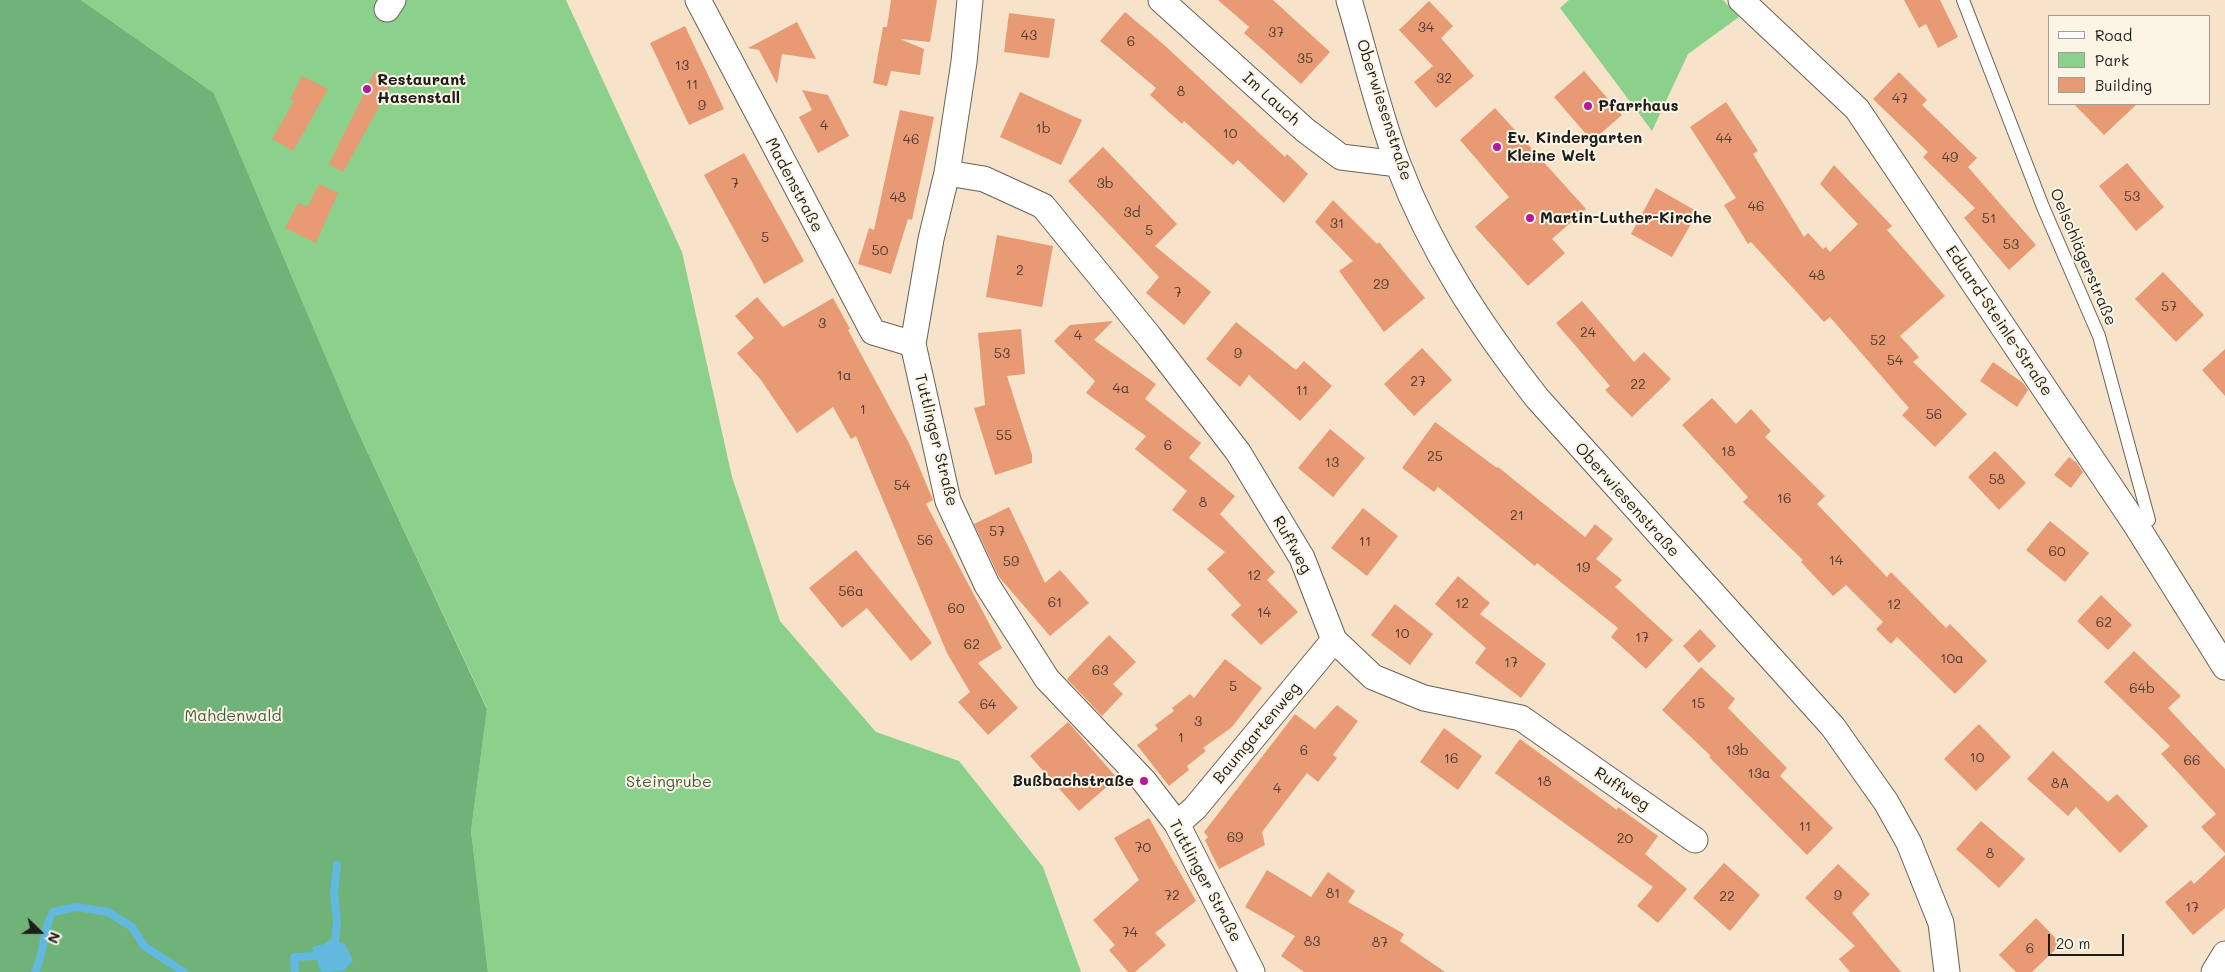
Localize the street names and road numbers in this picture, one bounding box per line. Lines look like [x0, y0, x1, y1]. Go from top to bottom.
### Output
street label: Oberwiesenstraße [1352, 37, 1416, 183]
street label: Im Lauch [1238, 68, 1304, 130]
street label: Madenstraße [761, 134, 827, 236]
street label: Oelschlägerstraße [2045, 186, 2121, 328]
street label: Eduard-Steinle-Straße [1941, 242, 2057, 400]
street label: Tuttlinger Straße [910, 372, 962, 508]
street label: Oberwiesenstraße [1571, 439, 1683, 561]
street label: Ruffweg [1268, 513, 1316, 577]
street label: Baumgartenweg [1209, 679, 1305, 787]
street label: Ruffweg [1591, 763, 1653, 815]
street label: Tuttlinger Straße [1165, 816, 1245, 946]

